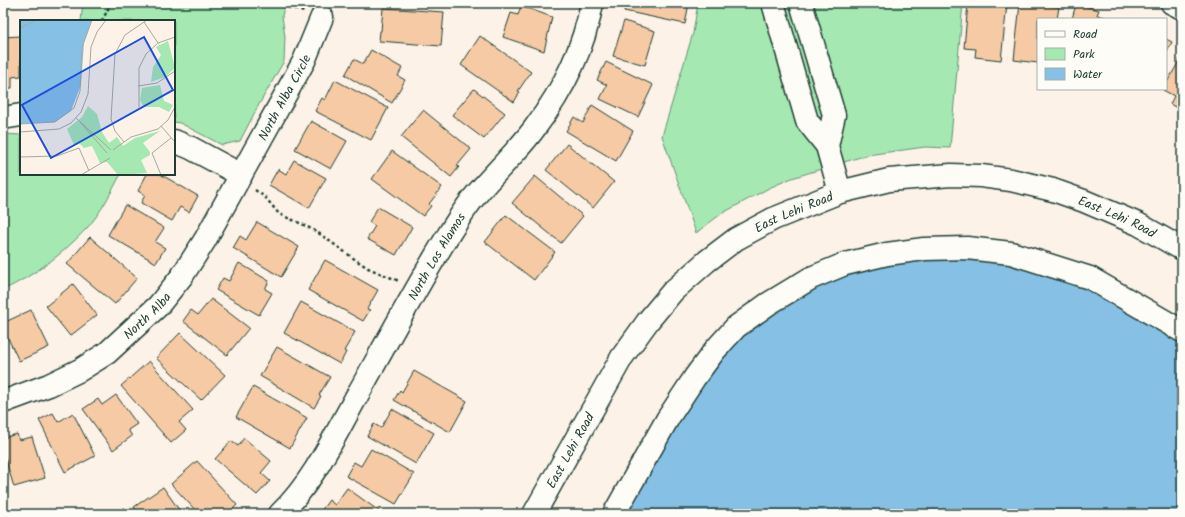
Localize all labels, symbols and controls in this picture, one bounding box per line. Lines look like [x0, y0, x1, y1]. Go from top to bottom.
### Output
legend [1037, 18, 1167, 90]
inset map [20, 20, 175, 175]
text: Road [1073, 25, 1098, 44]
text: Park [1073, 45, 1095, 64]
street label: North Alba Circle [253, 52, 318, 145]
text: Water [1073, 65, 1103, 84]
street label: East Lehi Road [751, 187, 837, 239]
street label: East Lehi Road [1075, 191, 1160, 244]
street label: North Los Alamos [403, 209, 472, 305]
street label: North Alba [119, 288, 177, 345]
street label: East Lehi Road [541, 409, 601, 493]

